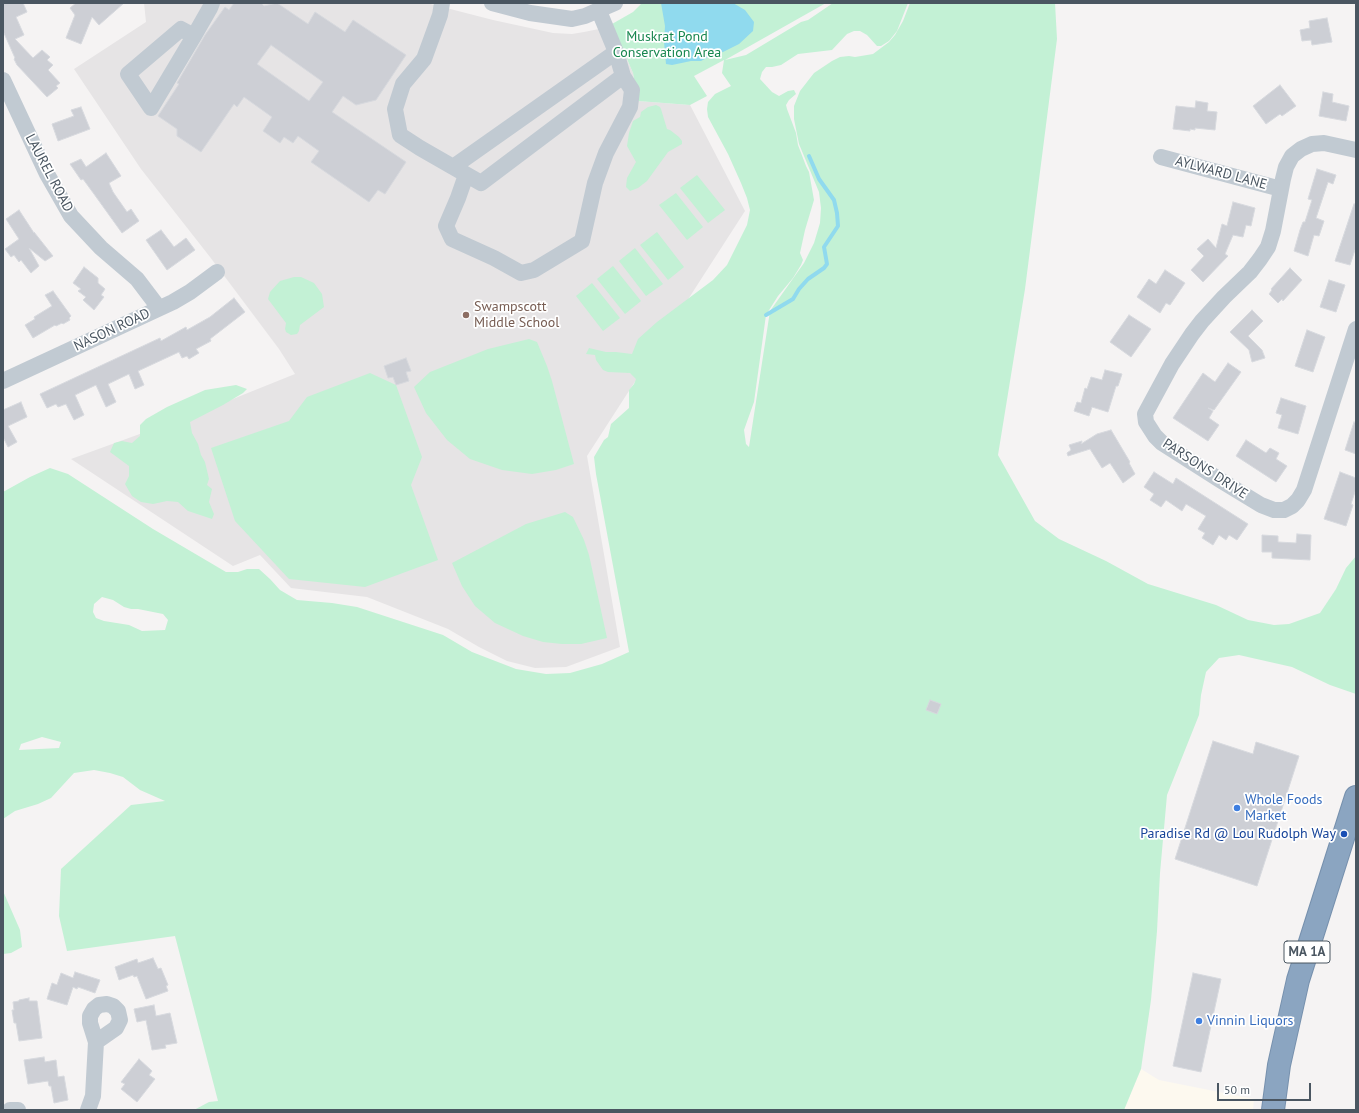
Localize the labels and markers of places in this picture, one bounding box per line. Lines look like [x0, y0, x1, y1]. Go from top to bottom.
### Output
place label: Swampscott Middle School [474, 299, 559, 332]
marker: Swampscott Middle School [461, 310, 471, 320]
place label: Whole Foods Market [1245, 792, 1322, 824]
marker: Whole Foods Market [1232, 803, 1242, 813]
place label: Paradise Rd @ Lou Rudolph Way [1140, 826, 1336, 842]
marker: Paradise Rd @ Lou Rudolph Way [1339, 829, 1349, 839]
place label: Vinnin Liquors [1207, 1013, 1293, 1029]
marker: Vinnin Liquors [1194, 1016, 1204, 1026]

